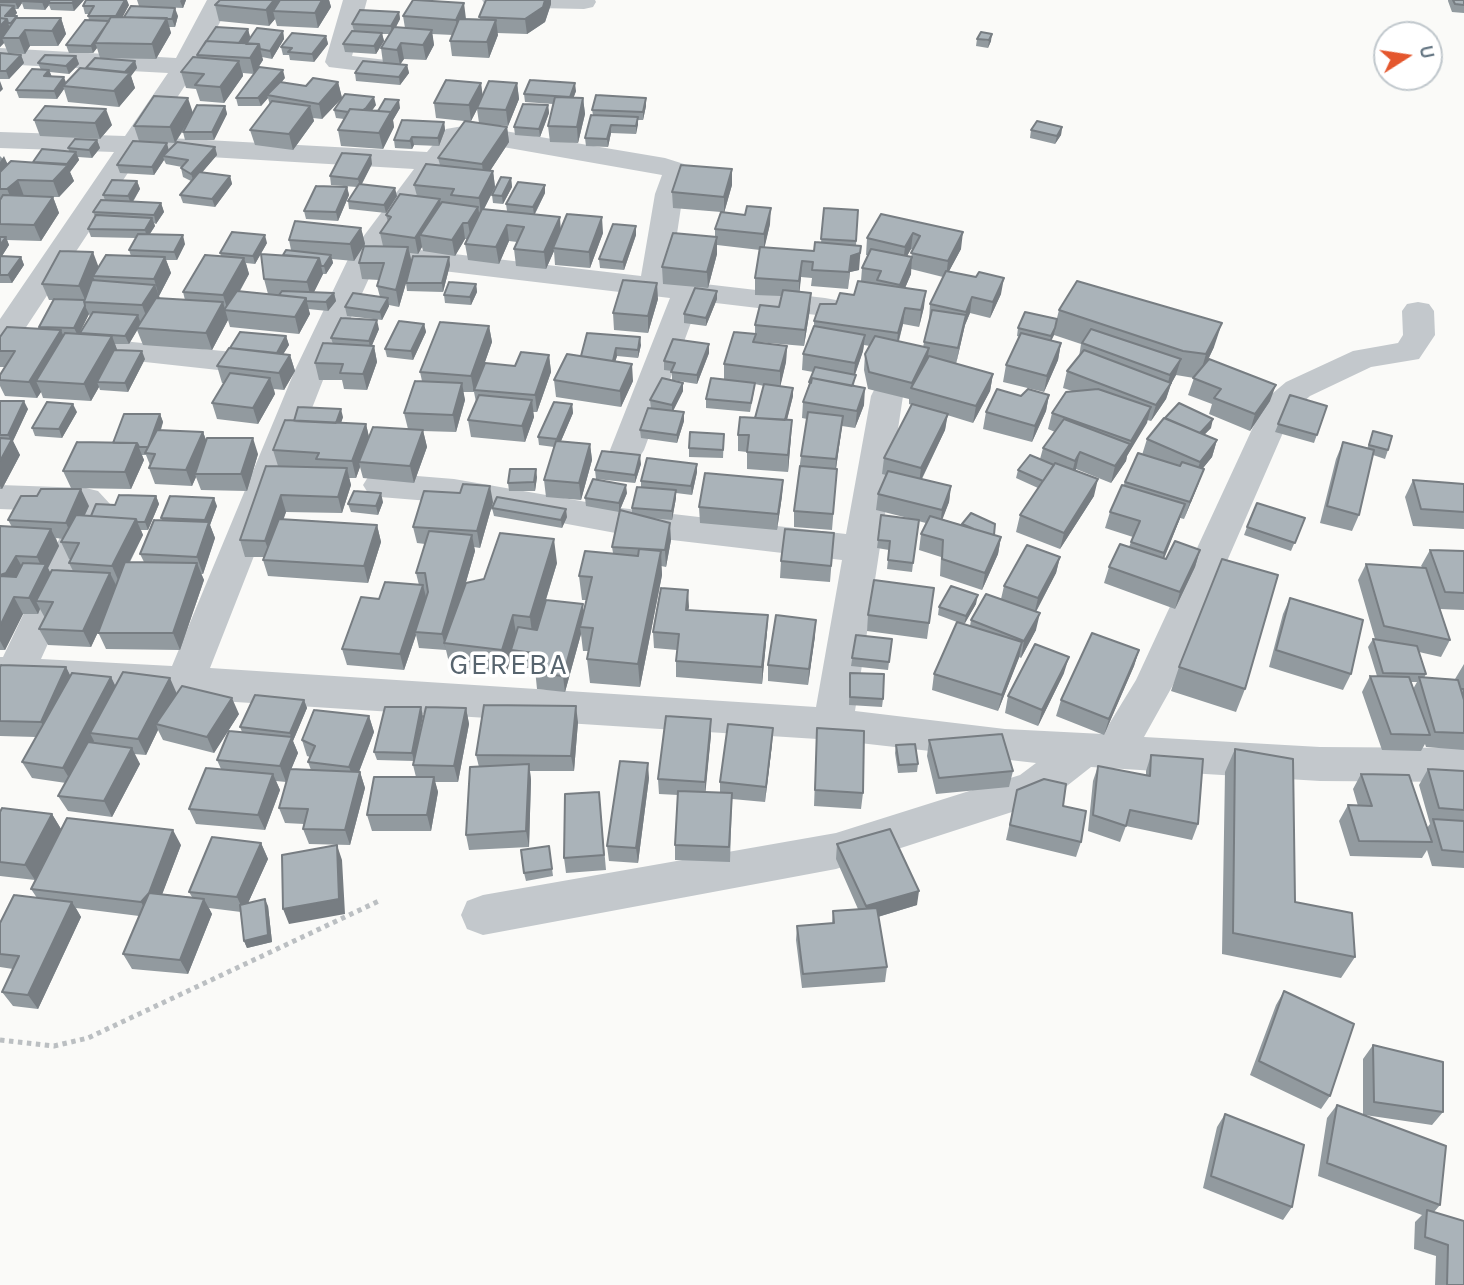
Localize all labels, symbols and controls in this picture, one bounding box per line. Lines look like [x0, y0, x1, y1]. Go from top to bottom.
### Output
north arrow [1373, 21, 1443, 91]
text: U [1414, 43, 1439, 61]
district label: GEREBA [450, 647, 568, 683]

